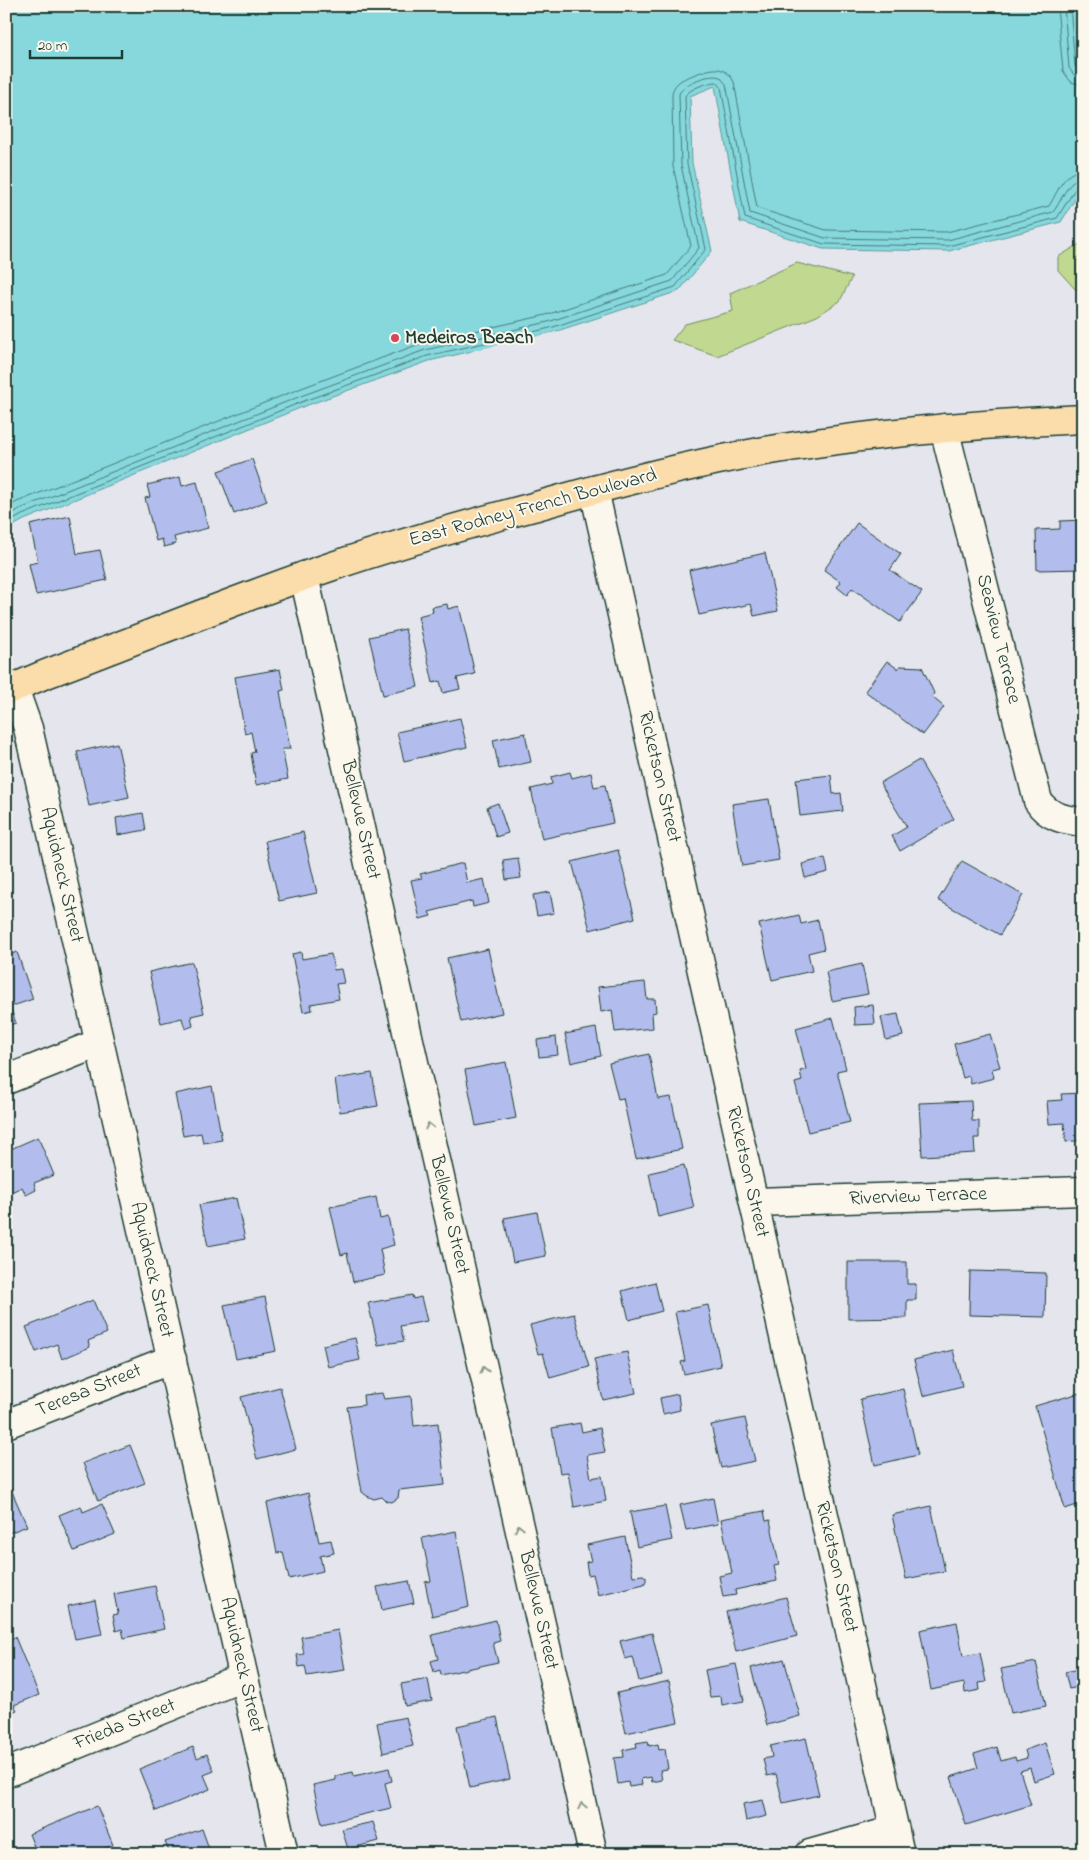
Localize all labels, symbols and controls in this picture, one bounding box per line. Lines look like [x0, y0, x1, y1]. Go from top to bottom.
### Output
scale bar [30, 28, 122, 60]
text: 20 m [38, 35, 68, 57]
place label: Medeiros Beach [405, 324, 533, 353]
marker: Medeiros Beach [389, 332, 401, 344]
street label: East Rodney French Boulevard [406, 461, 660, 555]
street label: Seaview Terrace [968, 571, 1028, 707]
street label: Ricketson Street [630, 709, 688, 846]
street label: Bellevue Street [332, 757, 388, 883]
street label: Aquidneck Street [31, 804, 91, 946]
street label: Ricketson Street [718, 1104, 776, 1241]
one-way arrow [424, 1121, 435, 1130]
street label: Bellevue Street [421, 1152, 477, 1278]
street label: Riverview Terrace [849, 1180, 988, 1214]
street label: Aquidneck Street [121, 1199, 181, 1341]
street label: Teresa Street [32, 1356, 147, 1425]
one-way arrow [479, 1365, 490, 1374]
street label: Ricketson Street [807, 1499, 865, 1636]
one-way arrow [514, 1524, 525, 1533]
street label: Bellevue Street [510, 1547, 566, 1673]
street label: Aquidneck Street [211, 1594, 271, 1736]
street label: Frieda Street [69, 1691, 181, 1759]
one-way arrow [577, 1802, 588, 1811]

